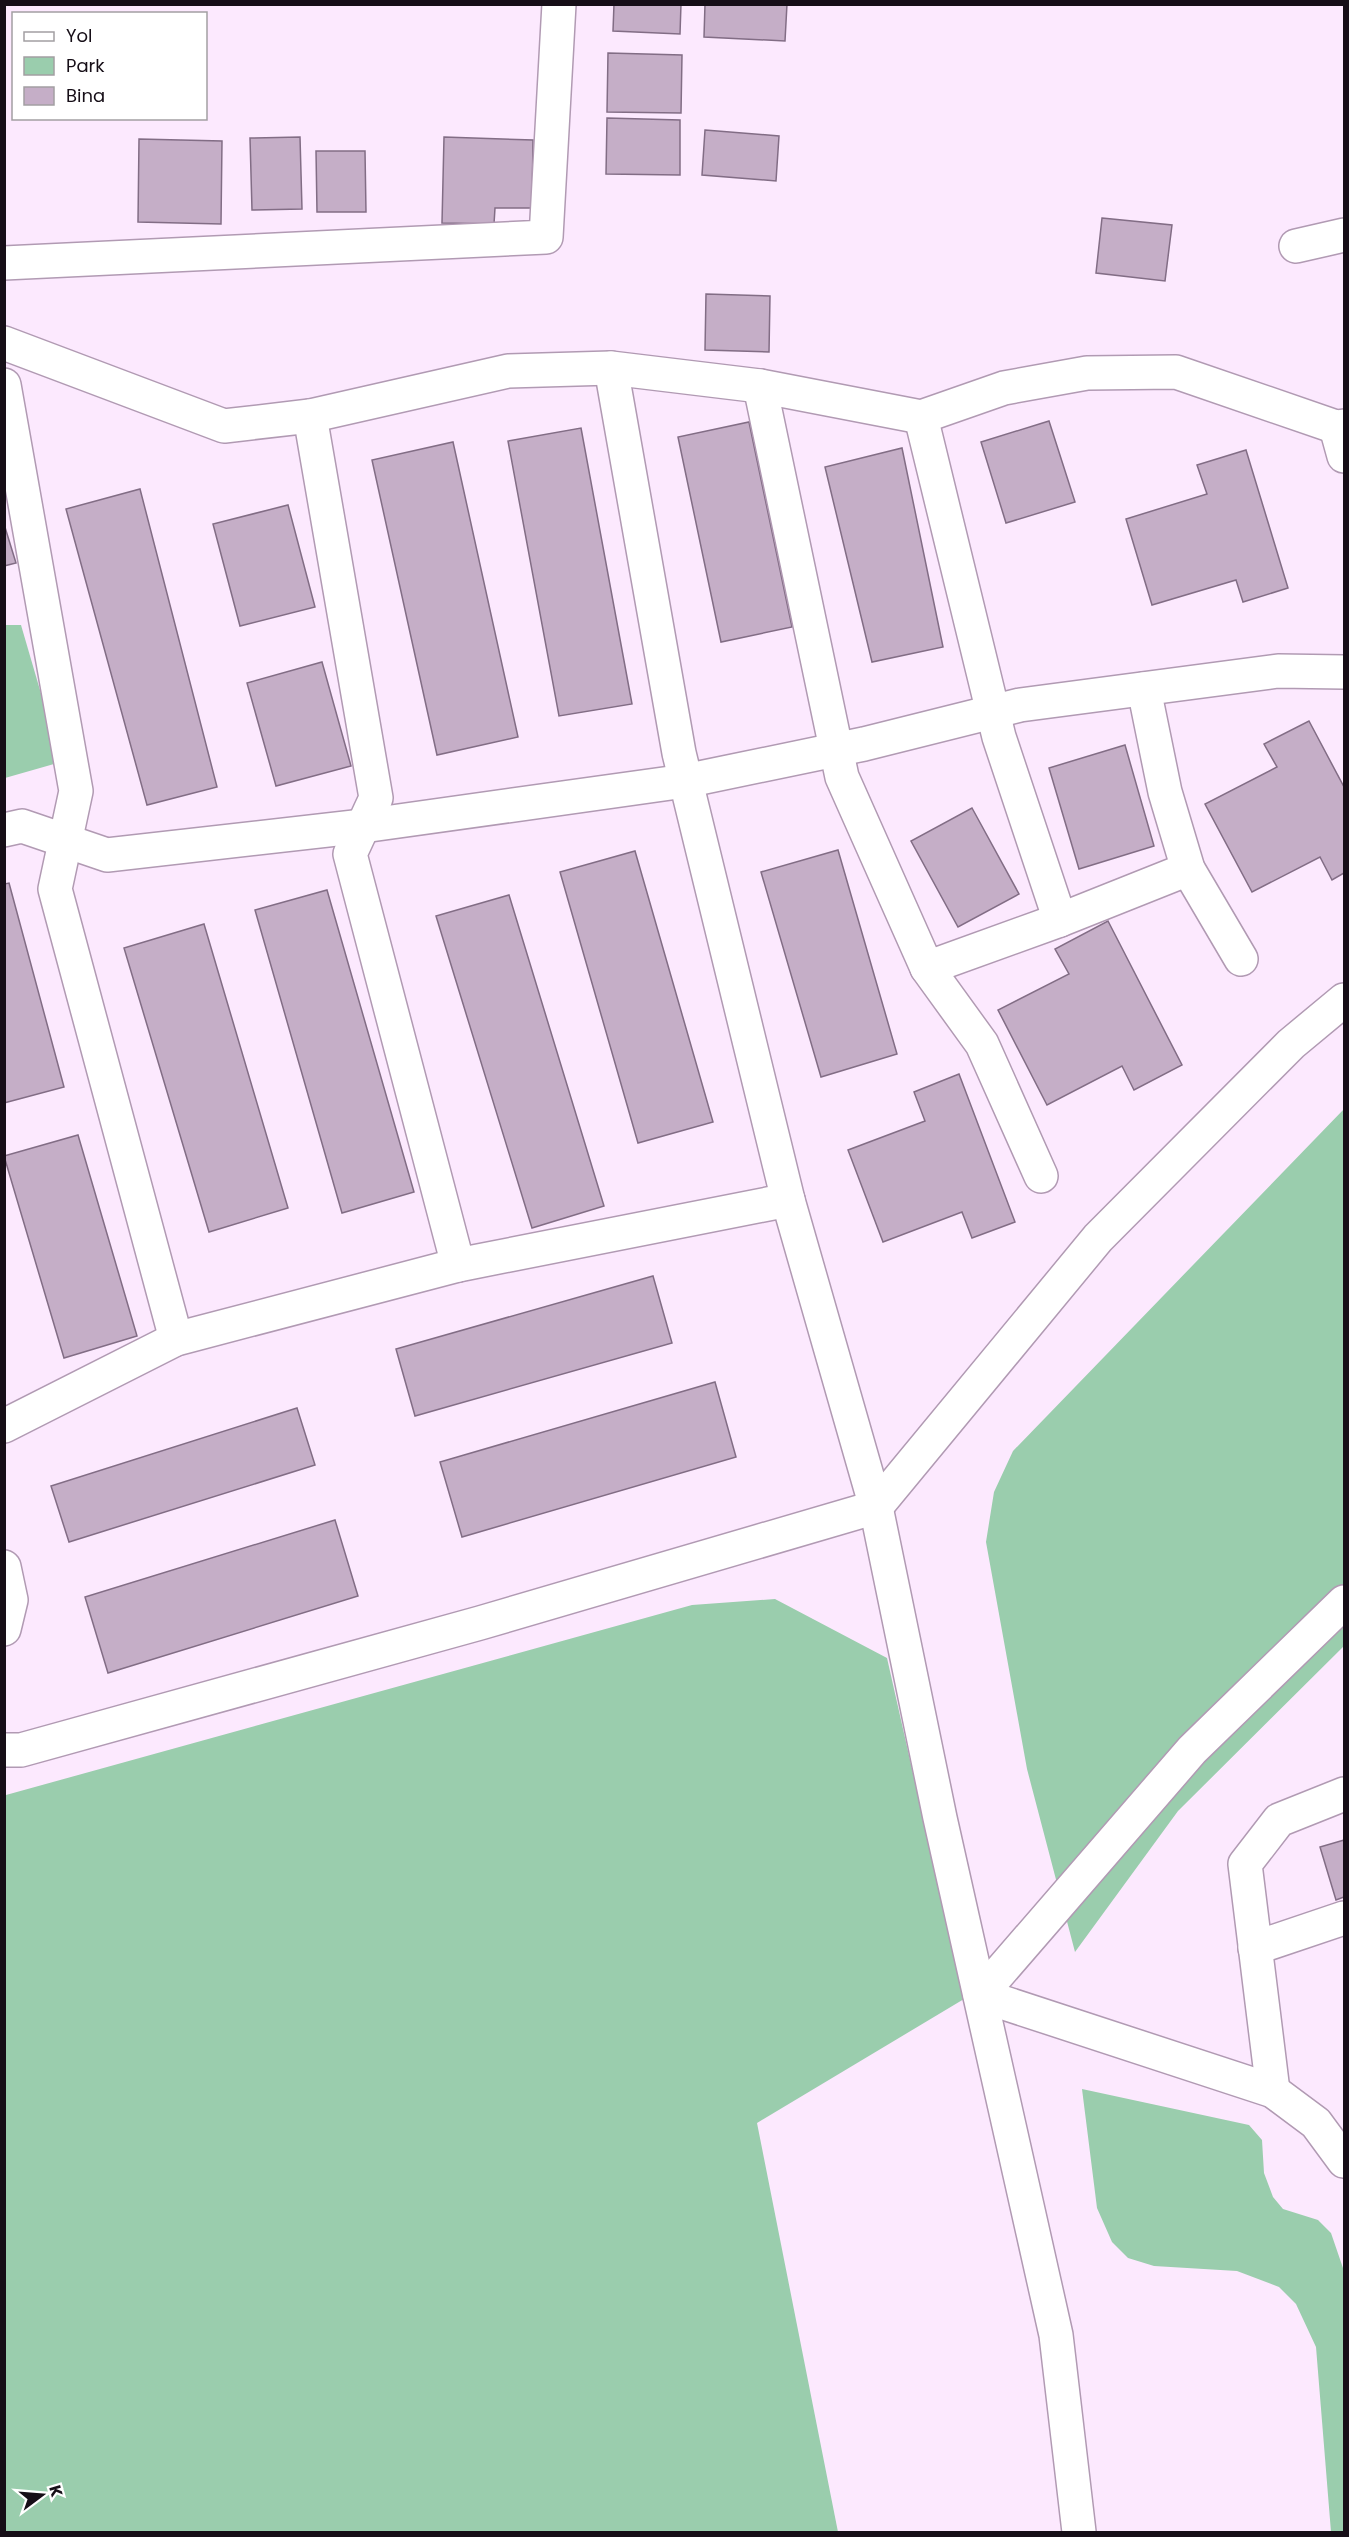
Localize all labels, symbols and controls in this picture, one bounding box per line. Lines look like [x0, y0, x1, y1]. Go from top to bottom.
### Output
legend [12, 12, 207, 120]
text: Yol [66, 23, 92, 48]
text: Park [66, 53, 105, 78]
text: Bina [66, 83, 105, 108]
north arrow [12, 2465, 72, 2525]
text: K [43, 2482, 69, 2500]

